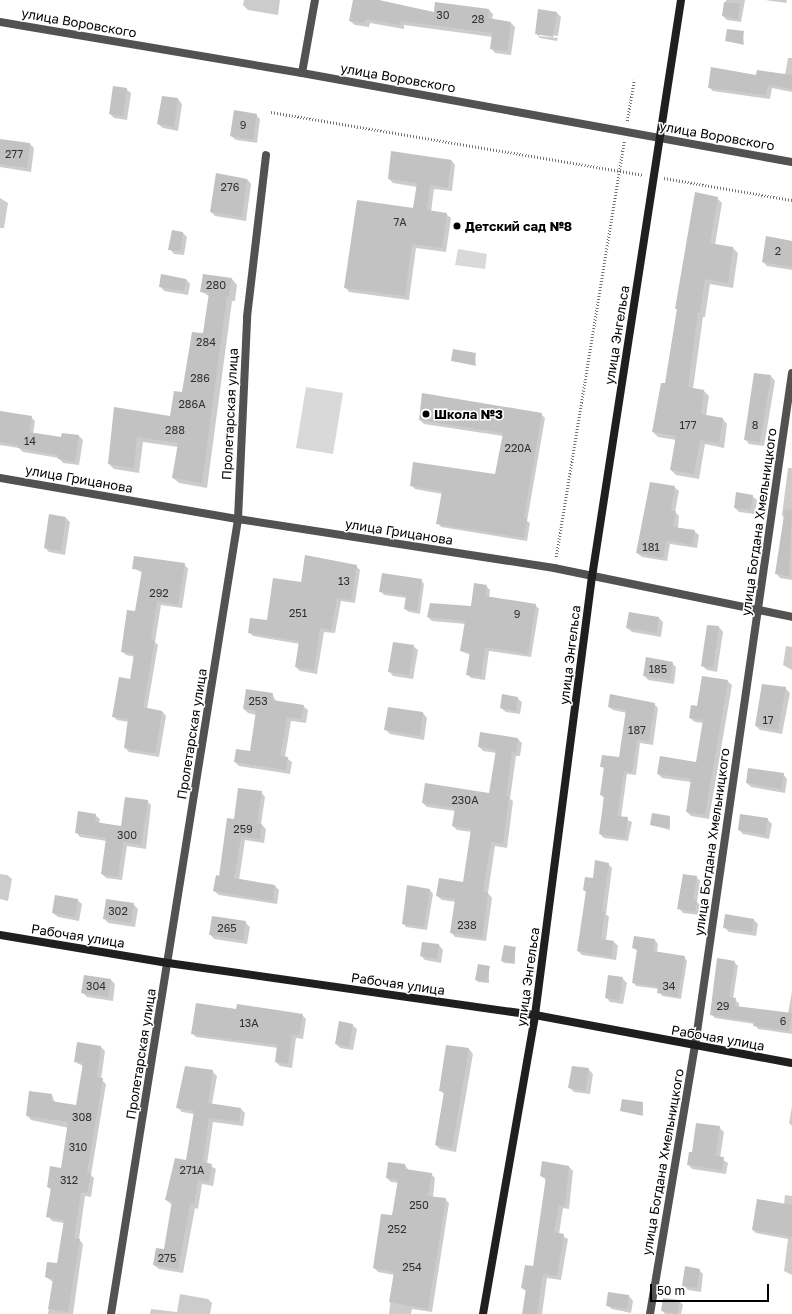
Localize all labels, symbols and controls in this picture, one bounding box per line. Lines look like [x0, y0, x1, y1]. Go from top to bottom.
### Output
street label: улица Воровского [20, 5, 138, 41]
house number: 30 [436, 8, 450, 22]
house number: 28 [471, 12, 485, 26]
street label: улица Воровского [339, 60, 457, 96]
house number: 9 [240, 118, 246, 132]
street label: улица Воровского [658, 118, 776, 154]
house number: 277 [5, 147, 23, 161]
house number: 276 [221, 180, 239, 194]
house number: 7А [393, 215, 407, 229]
place label: Детский сад №8 [465, 218, 572, 234]
marker: Детский сад №8 [452, 221, 462, 231]
house number: 2 [775, 244, 781, 258]
house number: 280 [206, 278, 226, 292]
street label: улица Энгельса [601, 284, 633, 386]
house number: 284 [196, 335, 216, 349]
street label: Пролетарская улица [219, 347, 241, 481]
house number: 286 [190, 371, 210, 385]
house number: 286А [178, 397, 206, 411]
place label: Школа №3 [434, 406, 503, 422]
marker: Школа №3 [421, 409, 431, 419]
house number: 177 [680, 418, 696, 432]
house number: 8 [752, 418, 758, 432]
house number: 288 [165, 423, 185, 437]
street label: улица Богдана Хмельницкого [738, 427, 780, 617]
house number: 14 [24, 434, 36, 448]
house number: 220А [505, 441, 531, 455]
street label: улица Грицанова [24, 462, 134, 496]
street label: улица Грицанова [344, 516, 454, 548]
house number: 181 [642, 540, 660, 554]
house number: 13 [338, 574, 350, 588]
house number: 292 [149, 586, 169, 600]
street label: улица Энгельса [556, 604, 584, 706]
house number: 251 [289, 606, 307, 620]
house number: 9 [514, 607, 520, 621]
house number: 185 [649, 662, 667, 676]
street label: Пролетарская улица [174, 667, 210, 801]
house number: 253 [248, 694, 268, 708]
house number: 17 [762, 713, 774, 727]
house number: 187 [628, 723, 646, 737]
street label: улица Богдана Хмельницкого [691, 747, 733, 937]
house number: 230А [451, 793, 479, 807]
house number: 259 [233, 822, 253, 836]
house number: 300 [117, 828, 137, 842]
house number: 302 [108, 904, 128, 918]
house number: 238 [457, 918, 477, 932]
street label: Рабочая улица [30, 921, 126, 951]
house number: 265 [217, 921, 237, 935]
street label: улица Энгельса [513, 926, 543, 1028]
street label: Рабочая улица [350, 970, 446, 998]
house number: 304 [86, 979, 106, 993]
house number: 34 [662, 979, 676, 993]
street label: Пролетарская улица [123, 987, 159, 1121]
house number: 29 [716, 999, 730, 1013]
house number: 6 [780, 1014, 786, 1028]
house number: 13А [239, 1016, 259, 1030]
street label: Рабочая улица [670, 1022, 766, 1054]
street label: улица Богдана Хмельницкого [639, 1067, 687, 1257]
house number: 308 [72, 1110, 92, 1124]
house number: 310 [69, 1140, 87, 1154]
house number: 271А [180, 1163, 204, 1177]
house number: 312 [60, 1173, 78, 1187]
house number: 250 [409, 1198, 429, 1212]
house number: 252 [387, 1222, 407, 1236]
house number: 275 [158, 1251, 176, 1265]
house number: 254 [402, 1260, 422, 1274]
scale bar [652, 1276, 771, 1302]
text: 50 m [657, 1283, 685, 1298]

